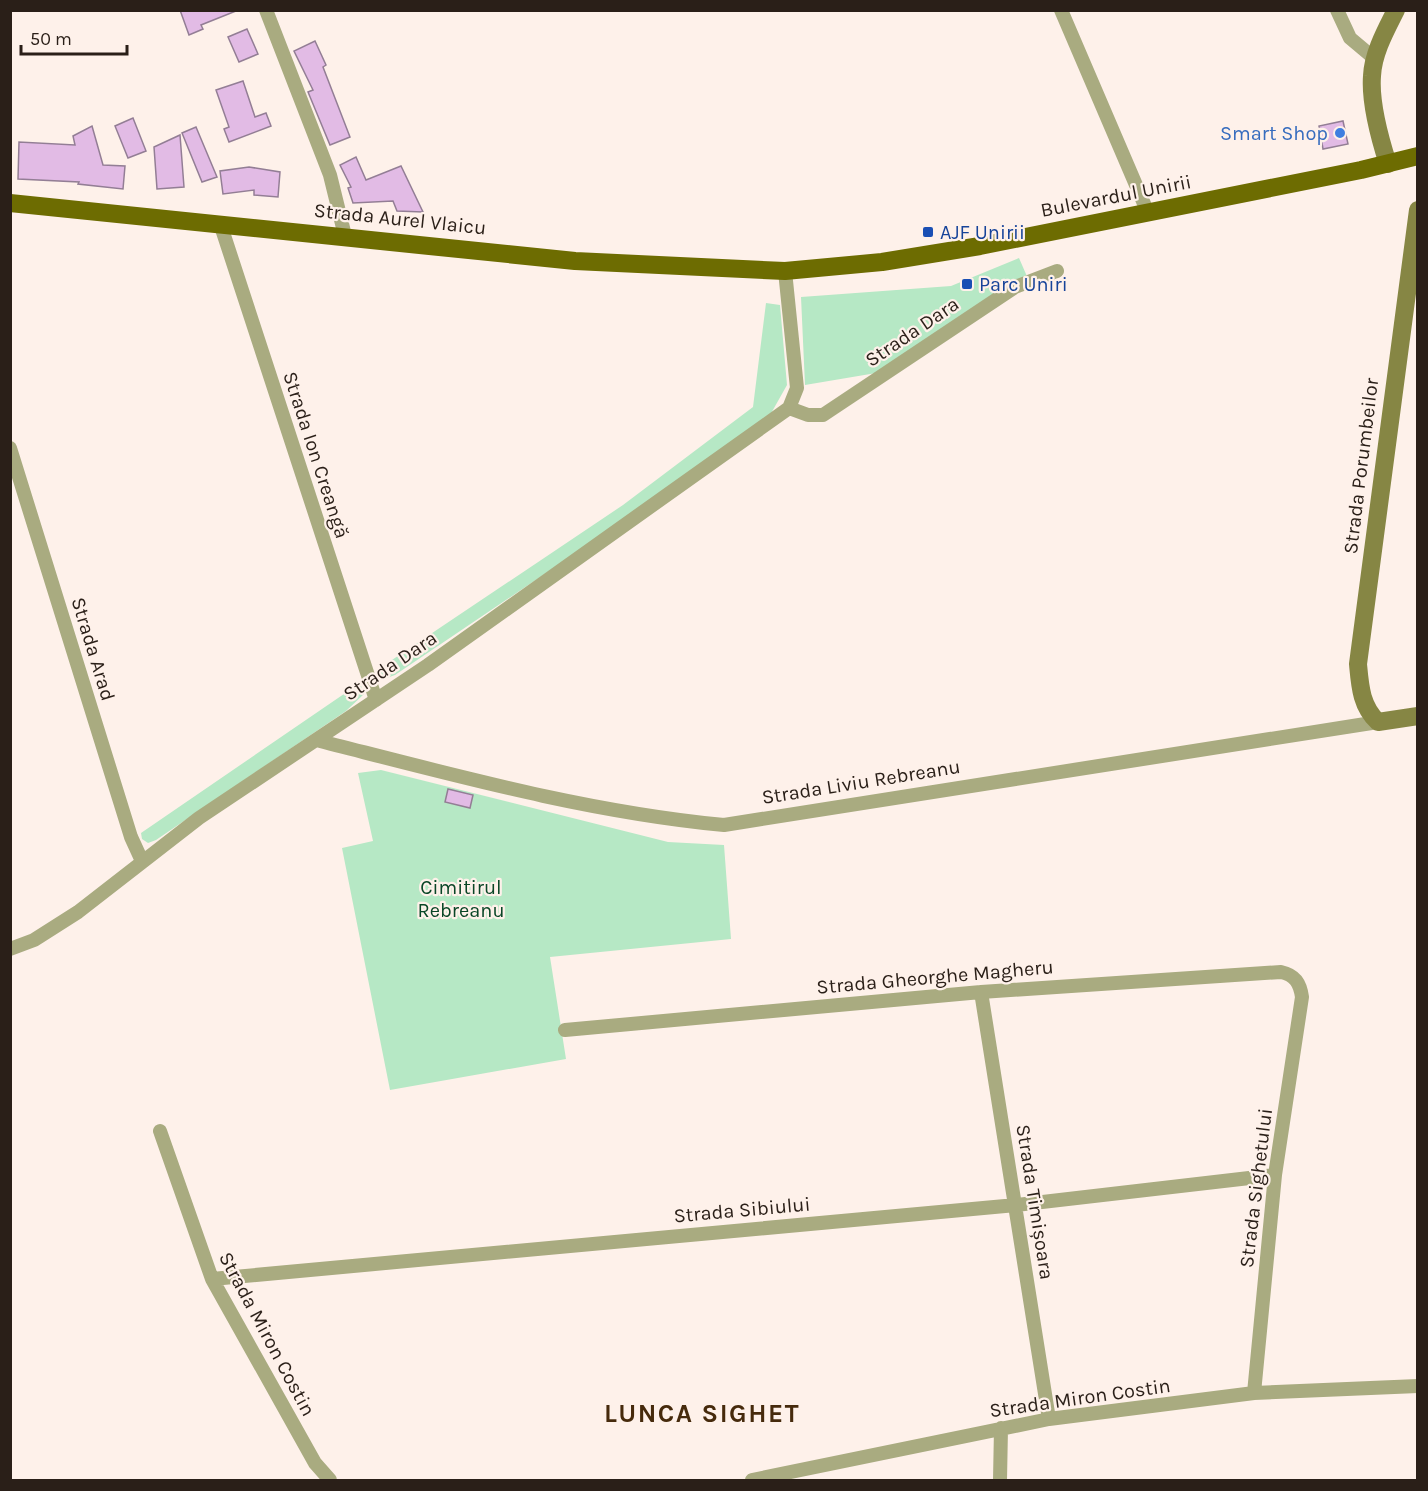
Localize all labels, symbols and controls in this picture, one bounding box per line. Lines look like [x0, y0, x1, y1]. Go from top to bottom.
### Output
scale bar [21, 18, 128, 56]
text: 50 m [30, 28, 72, 50]
place label: Smart Shop [1220, 122, 1328, 145]
marker: Smart Shop [1333, 126, 1347, 140]
street label: Bulevardul Unirii [1039, 170, 1193, 222]
street label: Strada Aurel Vlaicu [313, 199, 487, 239]
place label: AJF Unirii [940, 221, 1025, 244]
marker: AJF Unirii [921, 225, 935, 239]
place label: Parc Uniri [979, 273, 1068, 296]
marker: Parc Uniri [960, 277, 974, 291]
street label: Strada Dara [861, 292, 963, 372]
street label: Strada Ion Creangă [278, 369, 354, 541]
street label: Strada Porumbeilor [1339, 376, 1383, 555]
street label: Strada Arad [66, 594, 120, 704]
street label: Strada Dara [339, 626, 441, 706]
street label: Strada Liviu Rebreanu [760, 755, 962, 809]
park label: Cimitirul Rebreanu [417, 876, 505, 922]
street label: Strada Gheorghe Magheru [816, 955, 1054, 999]
street label: Strada Sighetului [1235, 1107, 1277, 1269]
street label: Strada Timișoara [1011, 1123, 1059, 1281]
street label: Strada Sibiului [673, 1193, 811, 1227]
street label: Strada Miron Costin [214, 1248, 320, 1420]
street label: Strada Miron Costin [988, 1374, 1172, 1422]
district label: LUNCA SIGHET [604, 1398, 800, 1429]

